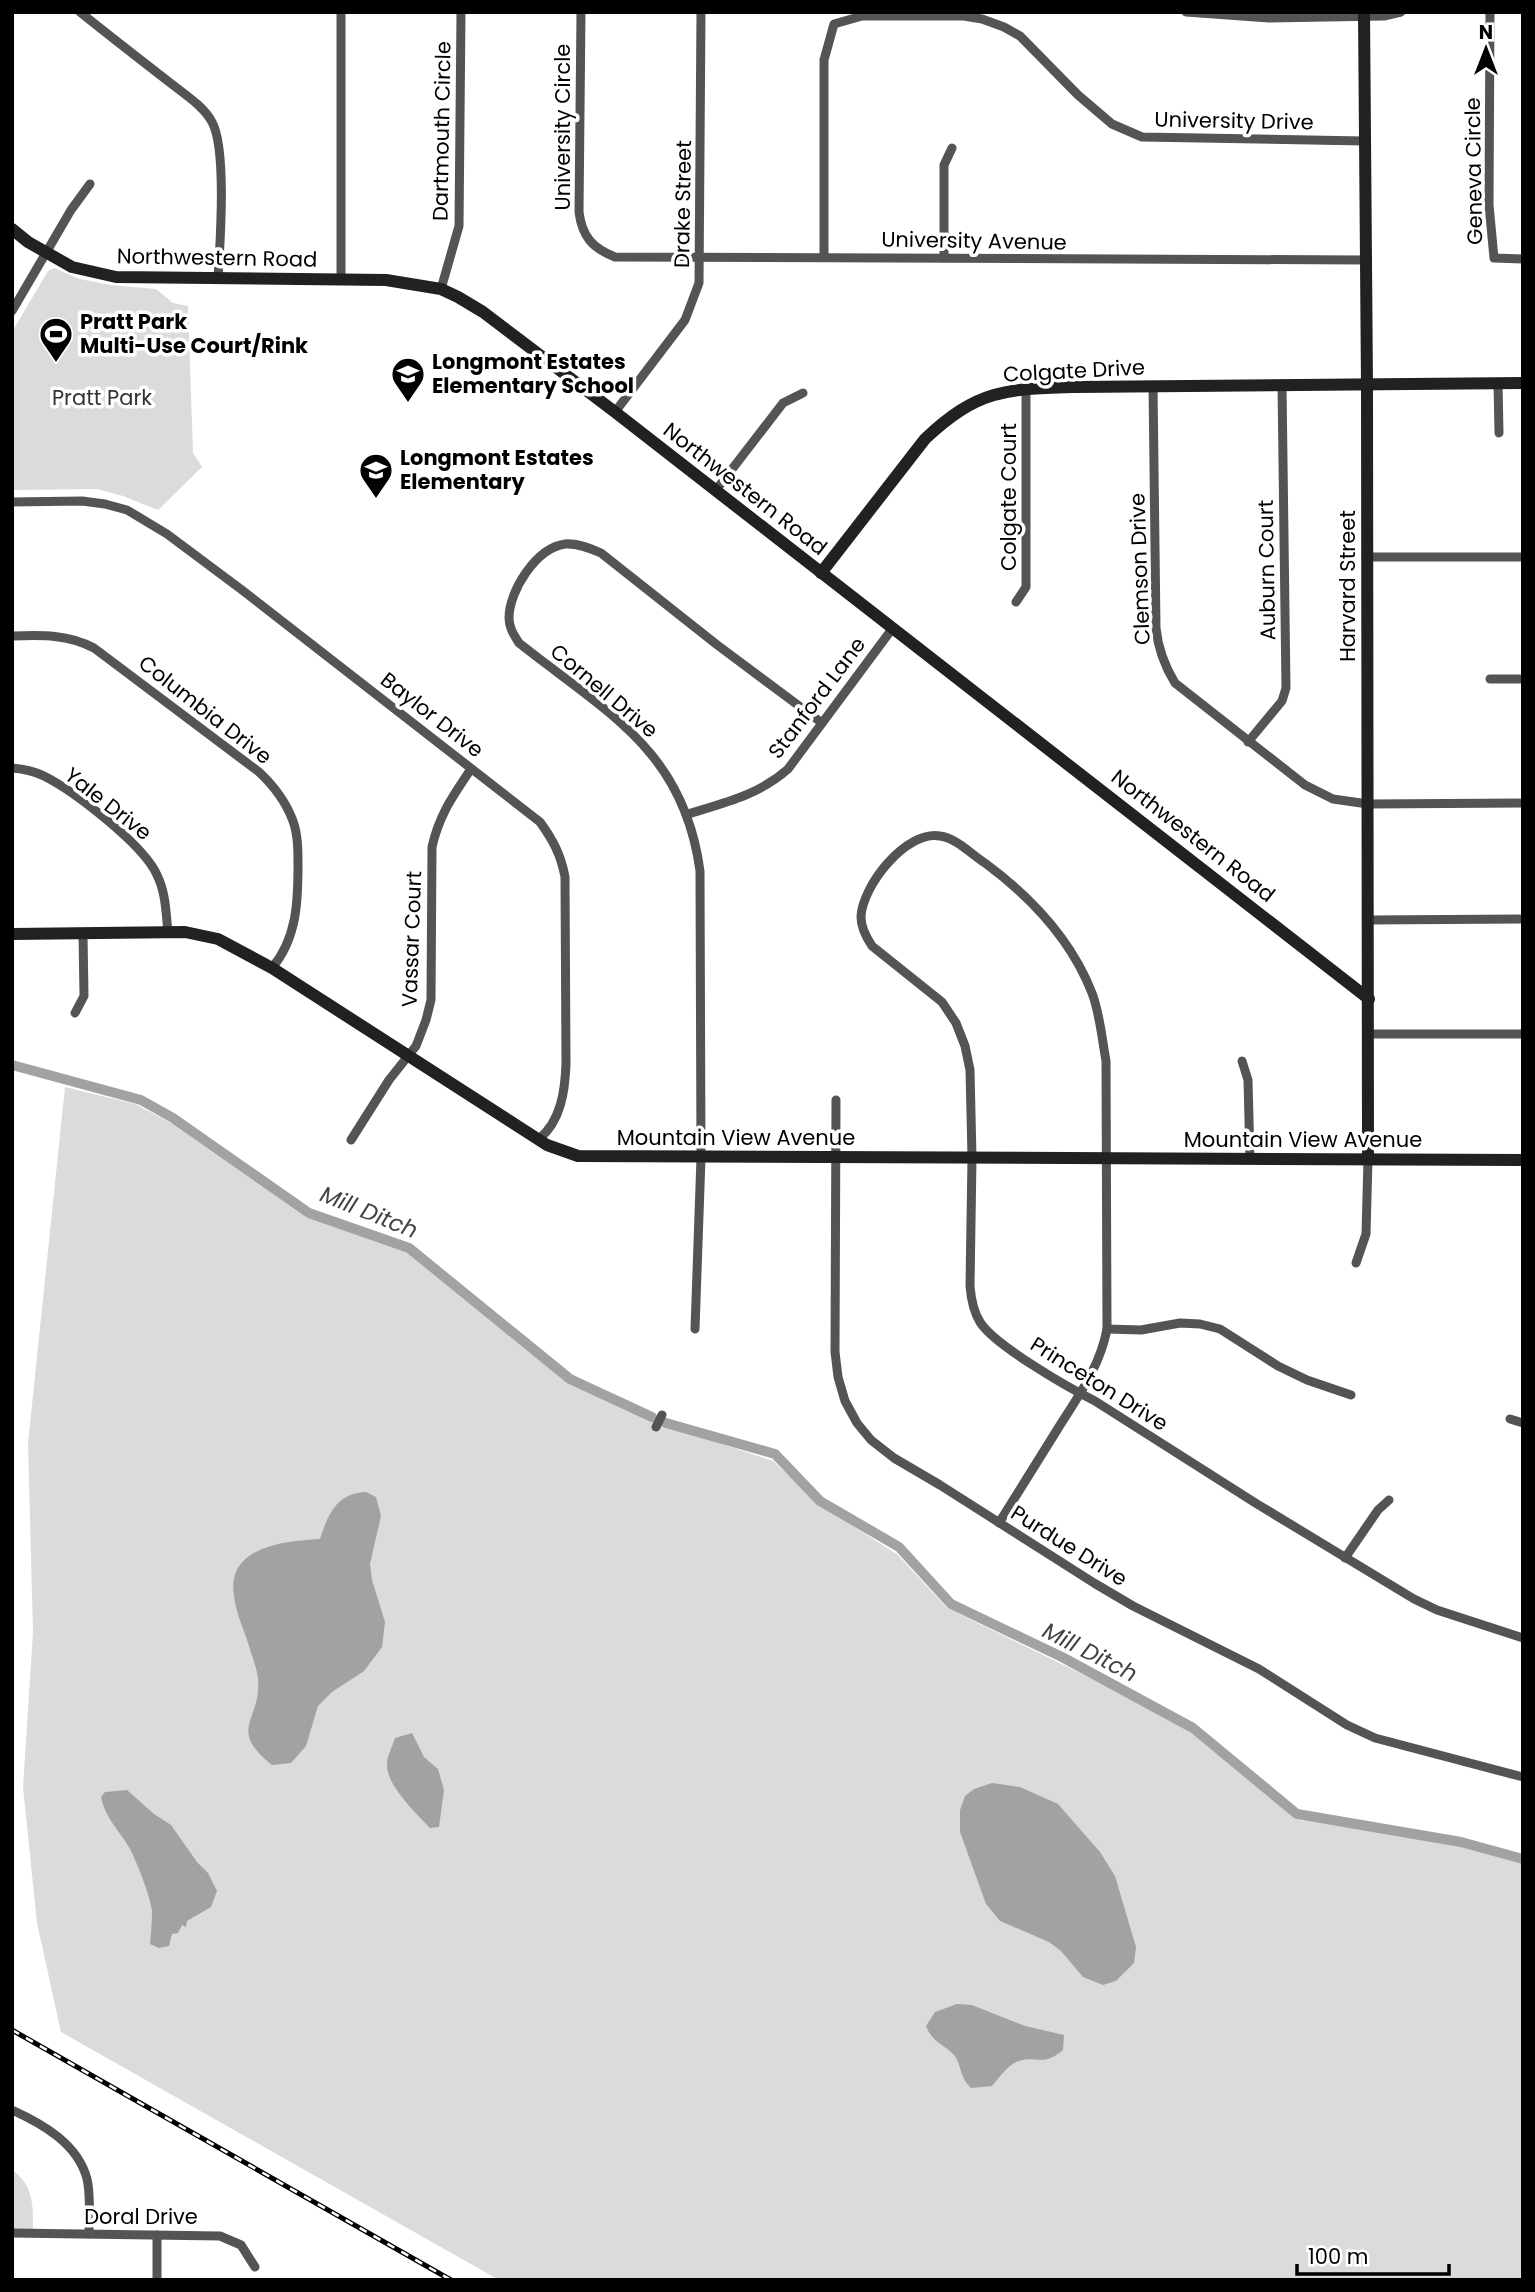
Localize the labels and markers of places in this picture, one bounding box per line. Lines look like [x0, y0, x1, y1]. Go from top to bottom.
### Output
place label: Pratt Park Multi-Use Court/Rink [80, 307, 308, 360]
sports icon: Pratt Park Multi-Use Court/Rink [37, 315, 75, 364]
place label: Longmont Estates Elementary School [432, 347, 634, 400]
school or university icon: Longmont Estates Elementary School [389, 355, 427, 404]
place label: Longmont Estates Elementary [400, 443, 594, 496]
school or university icon: Longmont Estates Elementary [357, 451, 395, 500]

